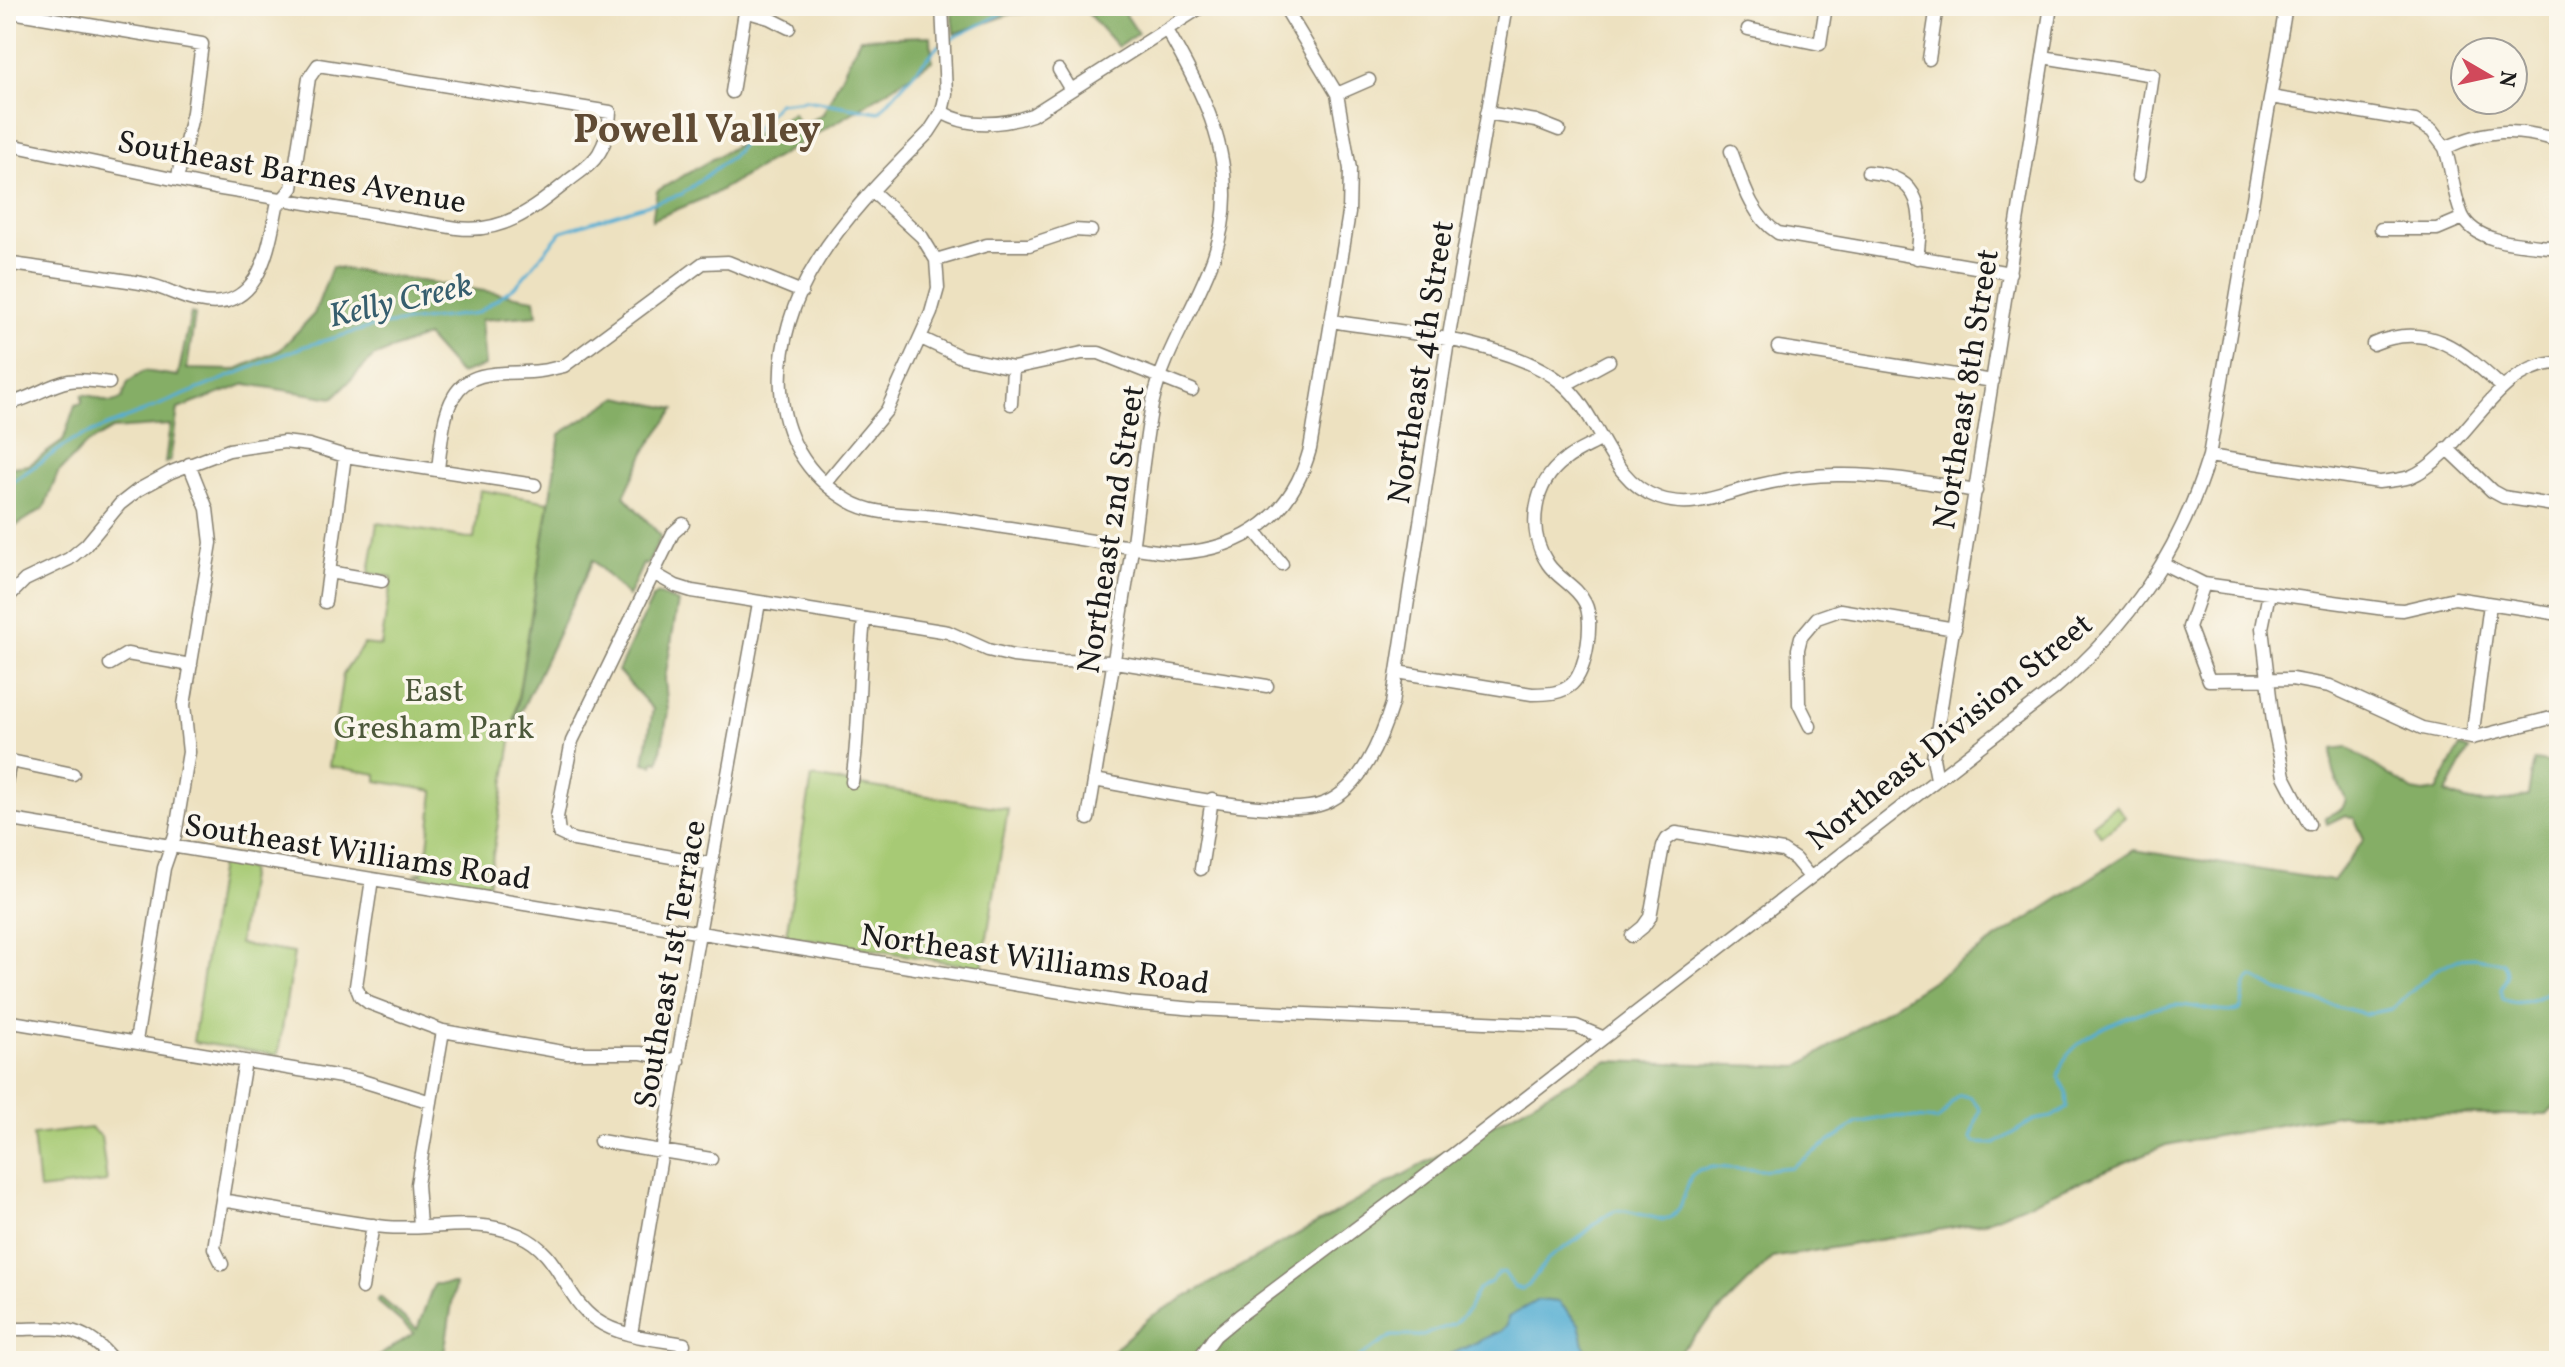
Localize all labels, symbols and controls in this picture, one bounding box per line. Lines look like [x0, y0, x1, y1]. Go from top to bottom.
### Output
north arrow [2449, 36, 2529, 116]
text: N [2490, 68, 2523, 89]
district label: Powell Valley [573, 104, 821, 160]
street label: Southeast Barnes Avenue [113, 122, 470, 226]
street label: Northeast 4th Street [1379, 217, 1467, 507]
street label: Northeast 8th Street [1924, 246, 2012, 533]
water label: Kelly Creek [324, 263, 477, 342]
street label: Northeast 2nd Street [1068, 382, 1157, 677]
street label: Northeast Division Street [1799, 604, 2103, 863]
park label: East Gresham Park [334, 671, 534, 752]
street label: Southeast Williams Road [181, 805, 534, 903]
street label: Southeast 1st Terrace [625, 817, 719, 1112]
street label: Northeast Williams Road [857, 915, 1212, 1007]

